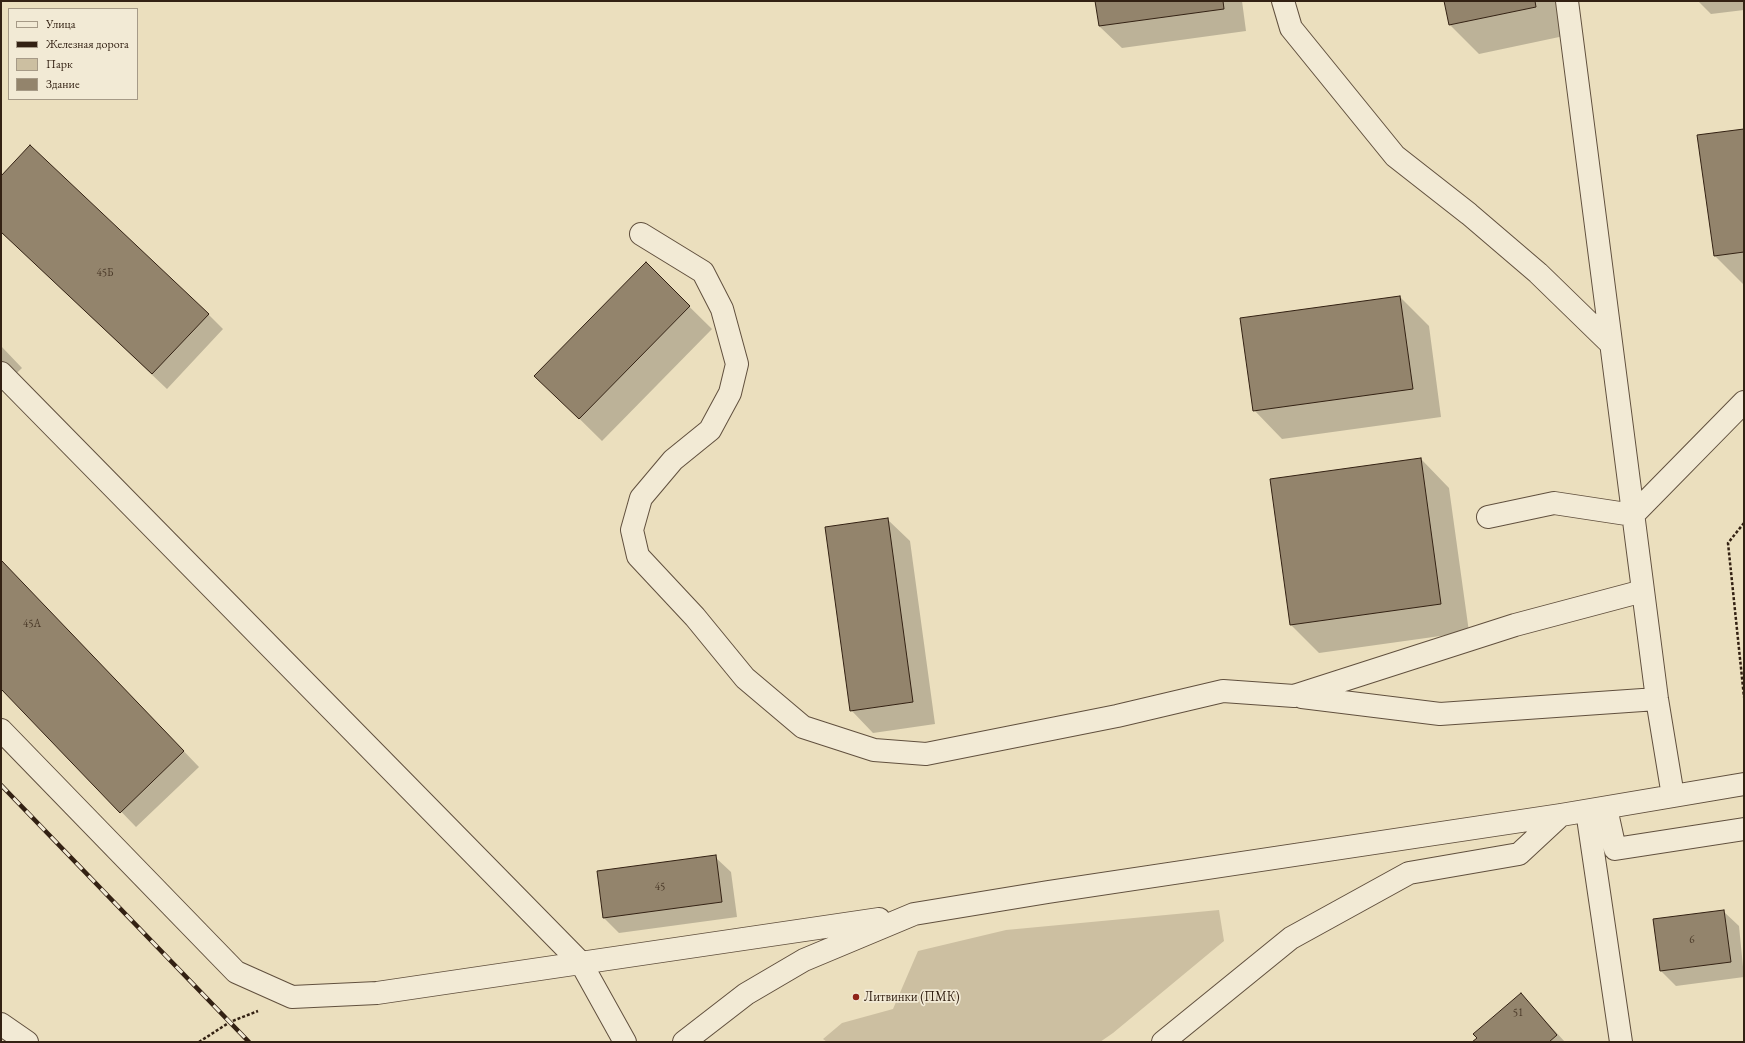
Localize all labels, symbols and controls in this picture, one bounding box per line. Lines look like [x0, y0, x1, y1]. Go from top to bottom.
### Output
legend [8, 8, 138, 100]
text: Улица [46, 16, 76, 32]
text: Железная дорога [46, 36, 129, 52]
text: Парк [46, 56, 73, 72]
text: Здание [46, 76, 80, 92]
house number: 45Б [96, 266, 114, 280]
house number: 45А [23, 617, 41, 631]
house number: 45 [655, 880, 665, 894]
house number: 6 [1689, 933, 1695, 947]
place label: Литвинки (ПМК) [864, 989, 960, 1005]
marker: Литвинки (ПМК) [851, 992, 861, 1002]
house number: 51 [1513, 1006, 1523, 1020]

